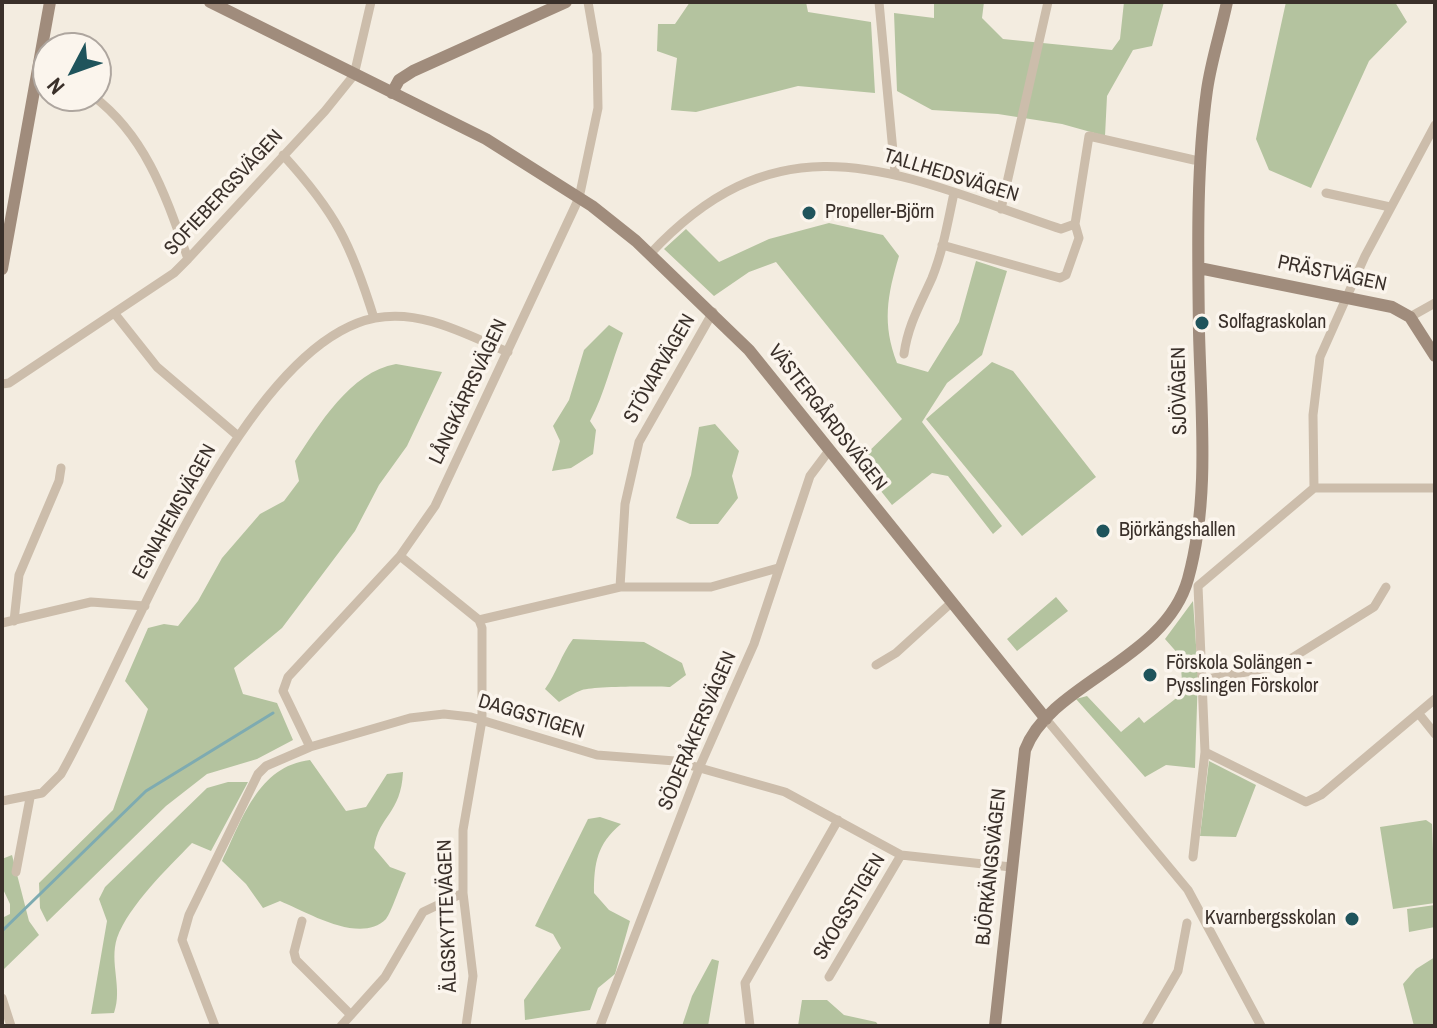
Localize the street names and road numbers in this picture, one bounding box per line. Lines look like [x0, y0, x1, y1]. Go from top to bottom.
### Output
street label: SOFIEBERGSVÄGEN [160, 125, 288, 261]
street label: TALLHEDSVÄGEN [881, 144, 1021, 208]
street label: PRÄSTVÄGEN [1275, 251, 1389, 297]
street label: STÖVARVÄGEN [619, 310, 701, 428]
street label: LÅNGKÄRRSVÄGEN [425, 316, 513, 468]
street label: VÄSTERGÅRDSVÄGEN [762, 340, 892, 496]
street label: SJÖVÄGEN [1167, 347, 1193, 435]
street label: EGNAHEMSVÄGEN [128, 441, 222, 583]
street label: SÖDERÅKERSVÄGEN [654, 648, 742, 814]
street label: DAGGSTIGEN [475, 690, 587, 744]
street label: BJÖRKÄNGSVÄGEN [972, 787, 1012, 947]
street label: ÄLGSKYTTEVÄGEN [433, 839, 463, 993]
street label: SKOGSSTIGEN [809, 850, 891, 964]

